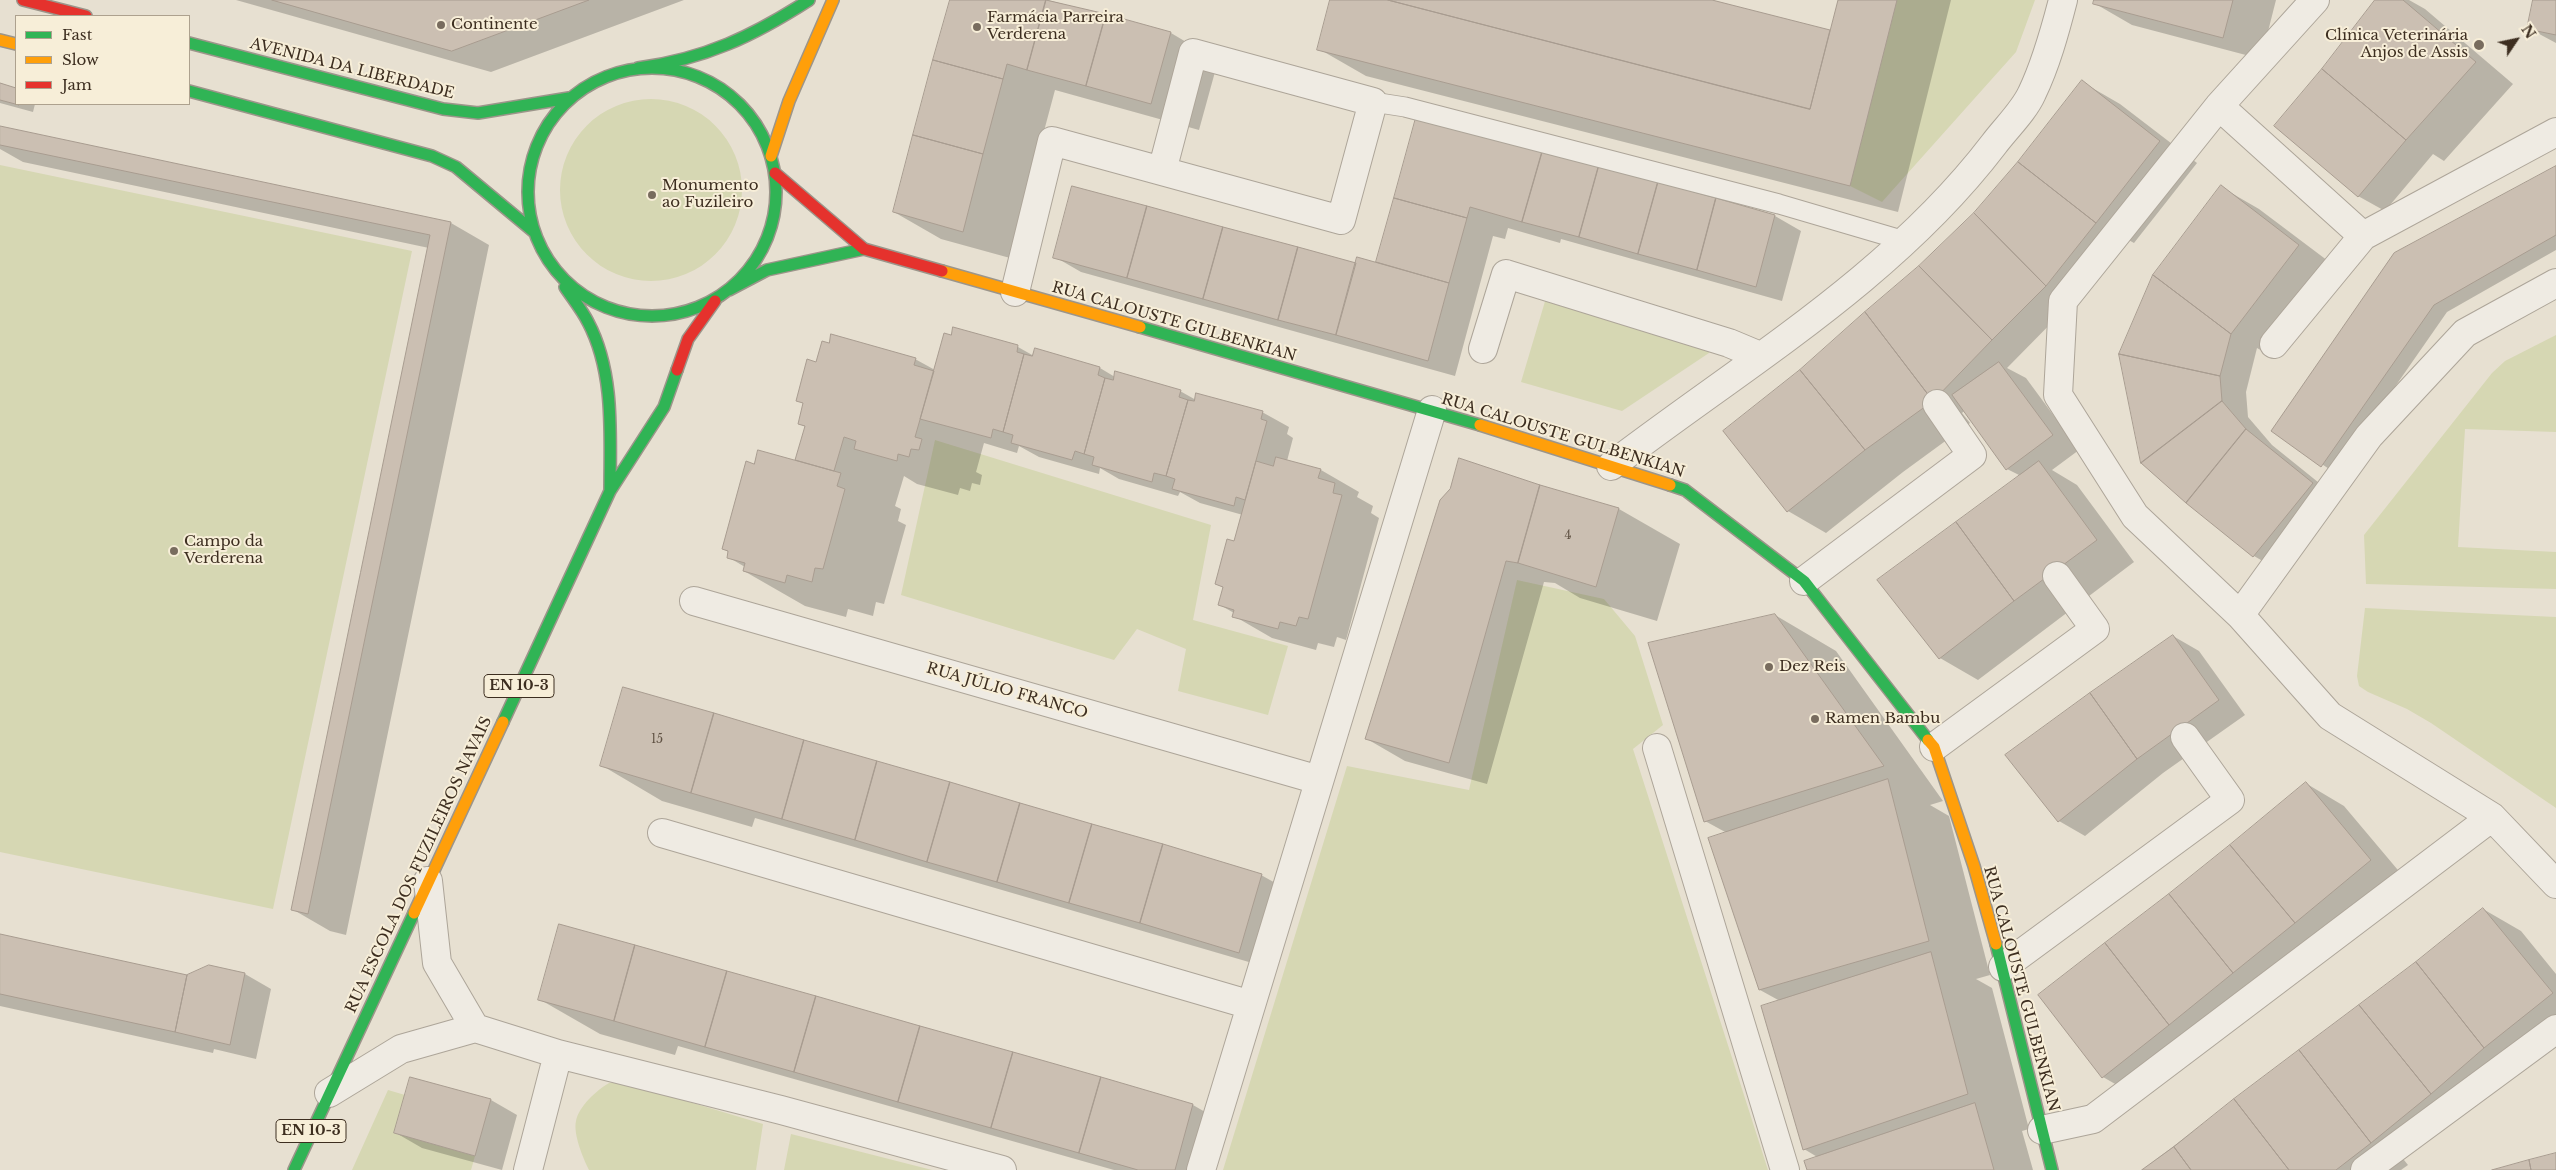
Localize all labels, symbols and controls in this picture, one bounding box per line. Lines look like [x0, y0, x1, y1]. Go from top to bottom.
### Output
place label: Farmácia Parreira Verderena [987, 9, 1124, 44]
legend [15, 15, 190, 105]
north arrow [2491, 15, 2541, 65]
place label: Continente [451, 16, 537, 34]
marker: Continente [435, 19, 447, 31]
marker: Farmácia Parreira Verderena [971, 21, 983, 33]
text: N [2517, 21, 2540, 42]
text: Fast [62, 25, 92, 44]
place label: Clínica Veterinária Anjos de Assis [2325, 27, 2468, 62]
street label: AVENIDA DA LIBERDADE [248, 35, 456, 103]
marker: Clínica Veterinária Anjos de Assis [2472, 38, 2486, 52]
text: Slow [62, 50, 99, 69]
text: Jam [62, 75, 92, 94]
place label: Monumento ao Fuzileiro [662, 177, 759, 212]
marker: Monumento ao Fuzileiro [646, 189, 658, 201]
street label: RUA CALOUSTE GULBENKIAN [1050, 278, 1298, 366]
street label: RUA CALOUSTE GULBENKIAN [1439, 390, 1687, 482]
house number: 4 [1564, 529, 1572, 543]
place label: Campo da Verderena [184, 533, 263, 568]
marker: Campo da Verderena [168, 545, 180, 557]
place label: Dez Reis [1779, 658, 1846, 676]
street label: RUA JÚLIO FRANCO [924, 659, 1090, 723]
marker: Dez Reis [1763, 661, 1775, 673]
road number: EN 10-3 [484, 674, 554, 698]
place label: Ramen Bambu [1825, 710, 1940, 728]
marker: Ramen Bambu [1809, 713, 1821, 725]
street label: RUA ESCOLA DOS FUZILEIROS NAVAIS [342, 714, 496, 1016]
house number: 15 [651, 733, 663, 747]
street label: RUA CALOUSTE GULBENKIAN [1980, 864, 2062, 1114]
road number: EN 10-3 [276, 1120, 346, 1142]

